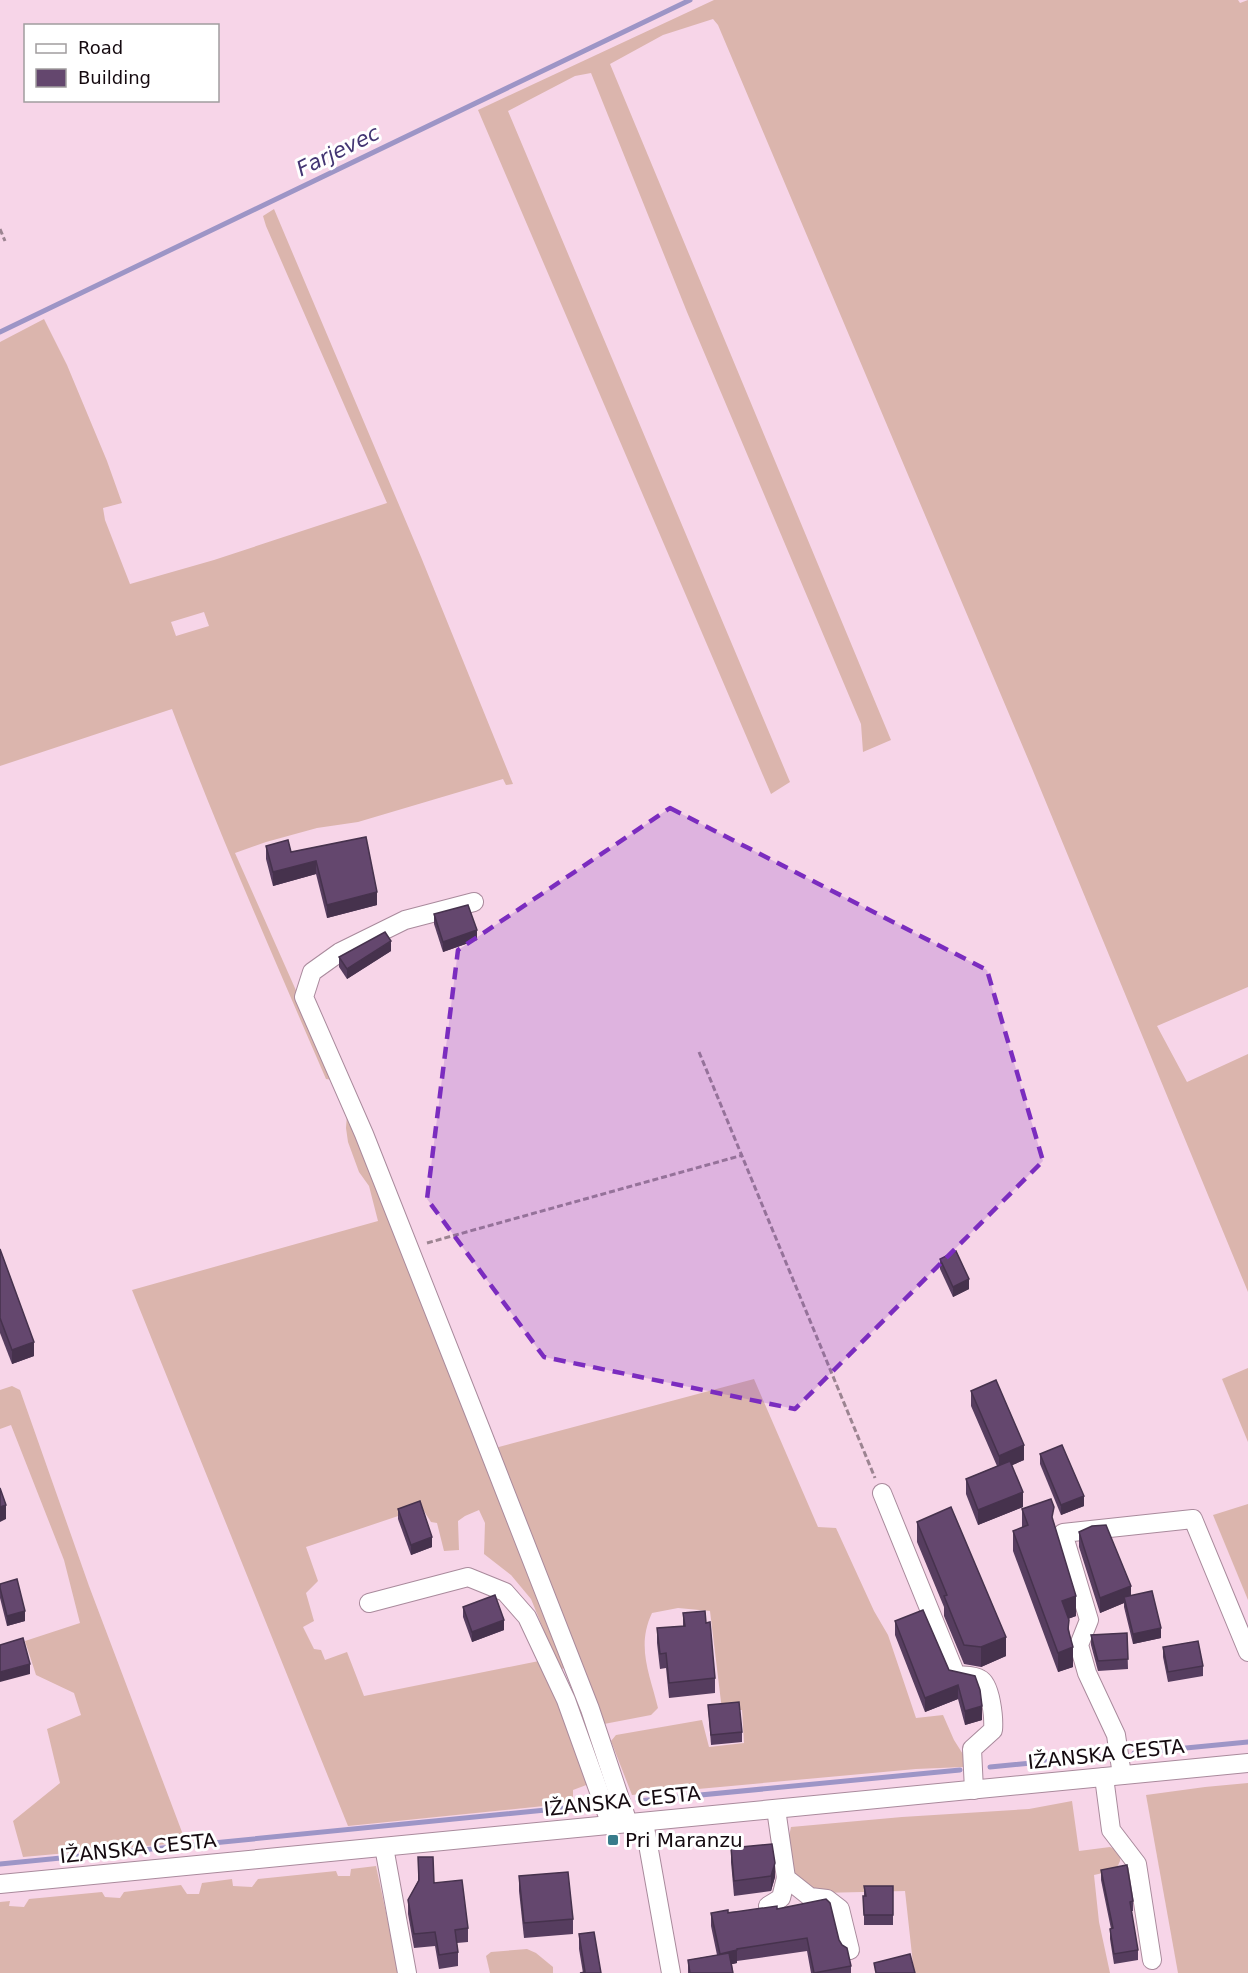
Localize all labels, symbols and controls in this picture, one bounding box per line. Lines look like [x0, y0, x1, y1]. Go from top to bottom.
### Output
legend [24, 24, 219, 102]
text: Road [78, 37, 123, 58]
text: Building [78, 67, 151, 88]
water label: Farjevec [293, 120, 384, 181]
street label: IŽANSKA CESTA [1026, 1734, 1186, 1774]
street label: IŽANSKA CESTA [542, 1781, 702, 1821]
street label: IŽANSKA CESTA [58, 1828, 218, 1868]
place label: Pri Maranzu [625, 1828, 743, 1852]
marker: Pri Maranzu [606, 1833, 620, 1847]

